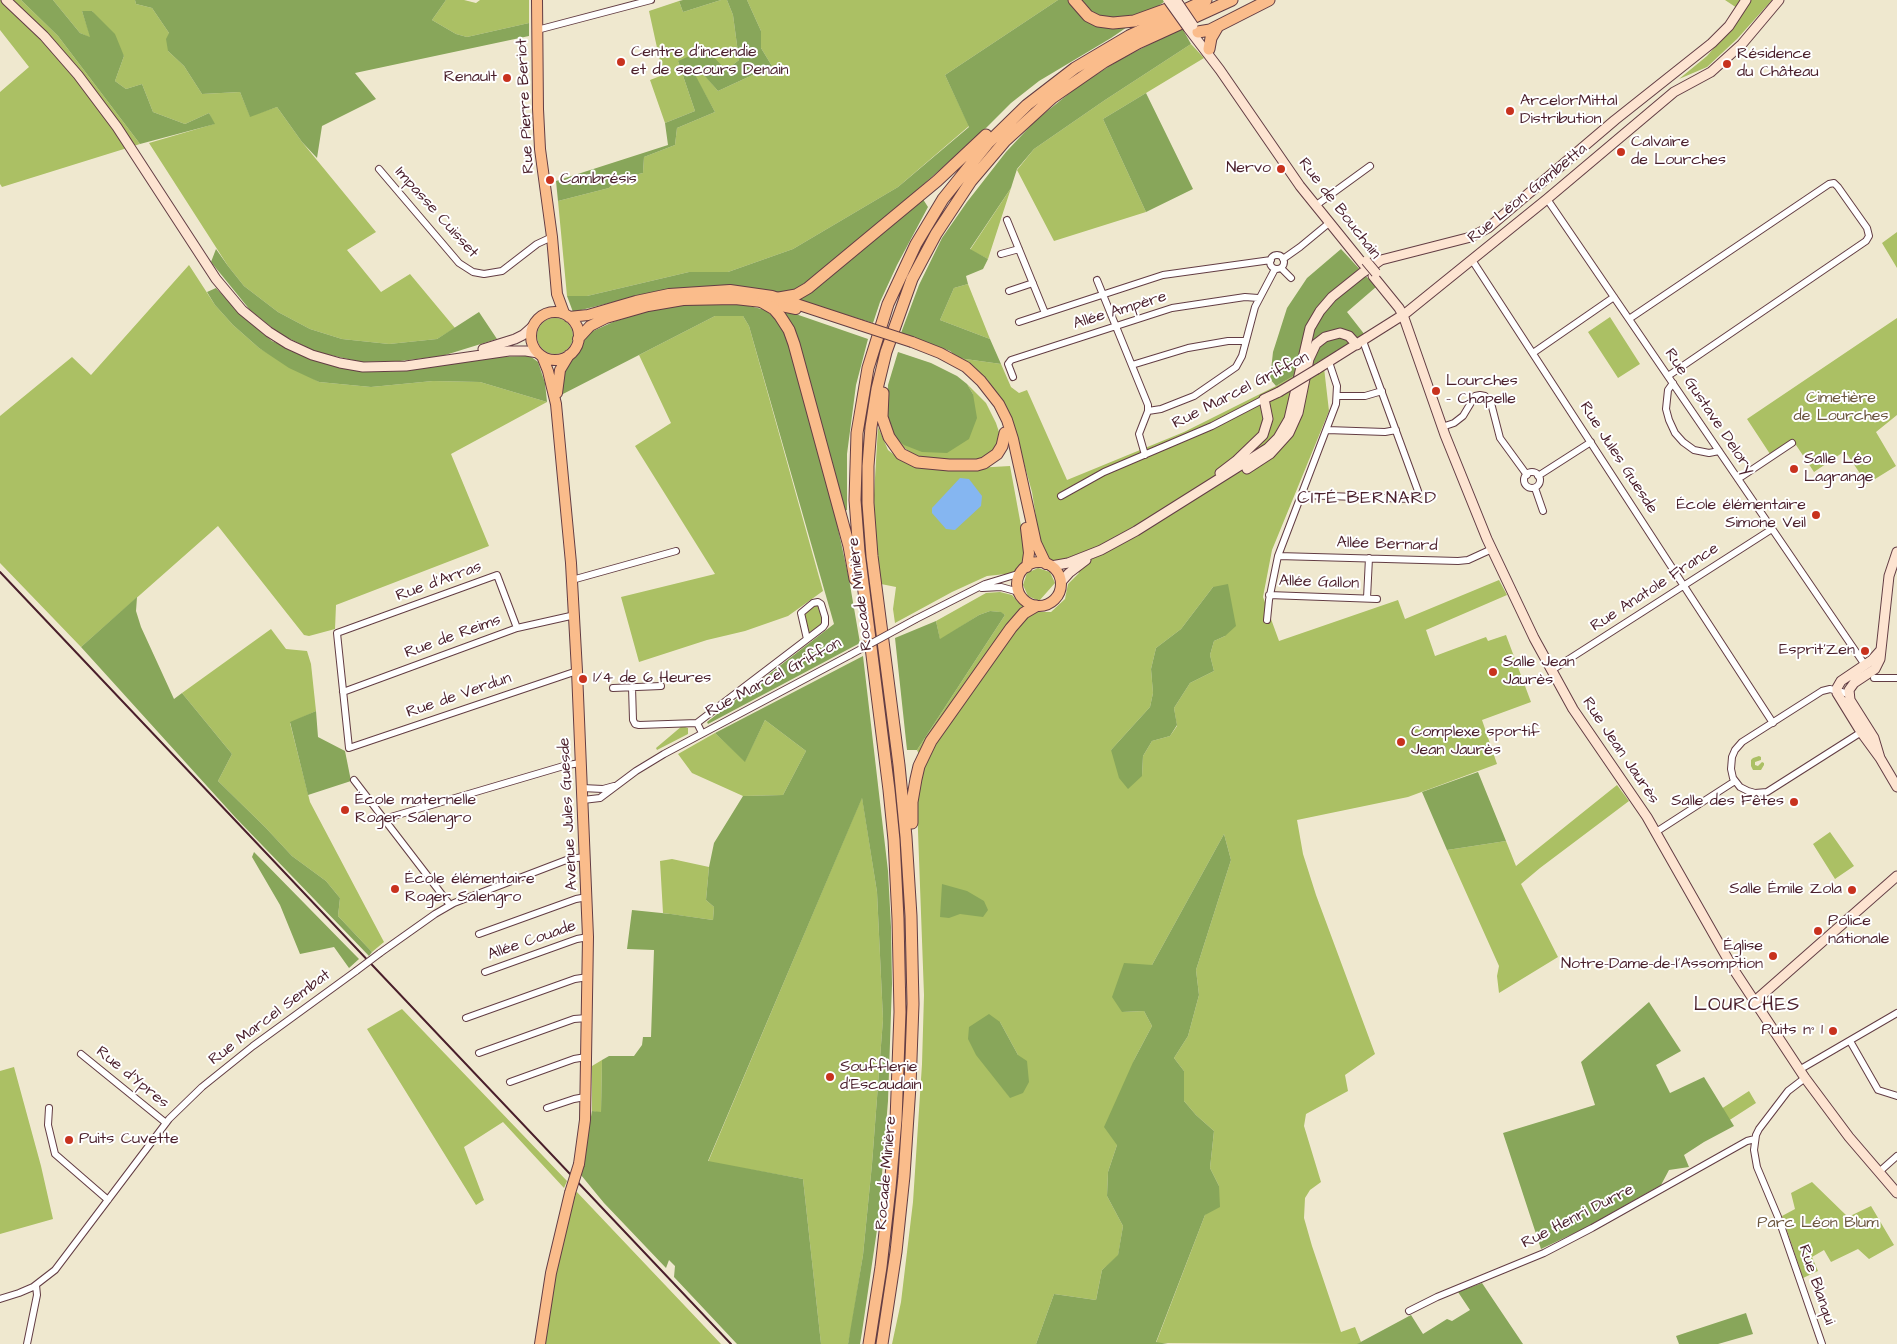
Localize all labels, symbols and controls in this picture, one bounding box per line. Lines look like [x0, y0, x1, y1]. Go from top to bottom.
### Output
street label: Rue Pierre Beriot [513, 38, 539, 174]
place label: Centre d'incendie et de secours Denain [631, 43, 789, 81]
place label: Résidence du Château [1737, 45, 1819, 83]
marker: Centre d'incendie et de secours Denain [615, 56, 627, 68]
marker: Résidence du Château [1721, 58, 1733, 70]
place label: Renault [444, 68, 497, 88]
marker: Renault [501, 72, 513, 84]
place label: ArcelorMittal Distribution [1520, 92, 1617, 130]
marker: ArcelorMittal Distribution [1504, 105, 1516, 117]
place label: Calvaire de Lourches [1631, 133, 1726, 171]
street label: Rue Léon Gambetta [1464, 140, 1592, 248]
marker: Calvaire de Lourches [1615, 146, 1627, 158]
street label: Rue de Bouchain [1294, 155, 1384, 263]
place label: Nervo [1226, 159, 1271, 179]
street label: Impasse Cuisset [390, 163, 482, 263]
marker: Nervo [1275, 163, 1287, 175]
place label: Cambrésis [560, 170, 637, 190]
marker: Cambrésis [544, 174, 556, 186]
street label: Allée Ampère [1071, 288, 1169, 334]
street label: Rue Gustave Delory [1660, 345, 1758, 479]
street label: Rue Marcel Griffon [1169, 348, 1313, 434]
place label: Lourches – Chapelle [1446, 372, 1518, 410]
marker: Lourches – Chapelle [1430, 385, 1442, 397]
park label: Cimetière de Lourches [1793, 389, 1889, 427]
street label: Rue Jules Guesde [1575, 398, 1661, 518]
place label: Salle Léo Lagrange [1804, 450, 1873, 488]
marker: Salle Léo Lagrange [1788, 463, 1800, 475]
district label: CITÉ BERNARD [1295, 488, 1439, 510]
place label: École élémentaire Simone Veil [1676, 496, 1806, 534]
marker: École élémentaire Simone Veil [1810, 509, 1822, 521]
street label: Allée Bernard [1336, 534, 1438, 556]
street label: Rocade Minière [845, 536, 877, 652]
street label: Rue Anatole France [1587, 539, 1723, 637]
street label: Rue d'Arras [394, 558, 484, 606]
street label: Allée Gallon [1279, 572, 1359, 594]
street label: Rue de Reims [402, 611, 504, 663]
street label: Rue Marcel Griffon [703, 634, 845, 722]
place label: Esprit'Zen [1779, 641, 1855, 661]
marker: Esprit'Zen [1859, 645, 1871, 657]
place label: Salle Jean Jaurès [1503, 653, 1575, 691]
marker: Salle Jean Jaurès [1487, 666, 1499, 678]
street label: Rue de Verdun [404, 669, 514, 723]
place label: 1/4 de 6 Heures [593, 669, 711, 689]
marker: 1/4 de 6 Heures [577, 673, 589, 685]
street label: Rue Jean Jaurès [1577, 694, 1663, 808]
place label: Complexe sportif Jean Jaurès [1411, 723, 1540, 761]
marker: Complexe sportif Jean Jaurès [1395, 736, 1407, 748]
street label: Avenue Jules Guesde [555, 737, 583, 891]
place label: École maternelle Roger Salengro [355, 791, 476, 829]
place label: Salle des Fêtes [1671, 792, 1784, 812]
marker: Salle des Fêtes [1788, 796, 1800, 808]
marker: École maternelle Roger Salengro [339, 804, 351, 816]
place label: École élémentaire Roger Salengro [405, 870, 535, 908]
place label: Salle Émile Zola [1729, 880, 1842, 900]
marker: École élémentaire Roger Salengro [389, 883, 401, 895]
marker: Salle Émile Zola [1846, 884, 1858, 896]
place label: Police nationale [1828, 912, 1889, 950]
street label: Allée Couade [485, 917, 579, 965]
marker: Police nationale [1812, 925, 1824, 937]
place label: Église Notre-Dame-de-l'Assomption [1561, 937, 1763, 975]
marker: Église Notre-Dame-de-l'Assomption [1767, 950, 1779, 962]
street label: Rue Marcel Sembat [205, 966, 335, 1070]
district label: LOURCHES [1693, 995, 1801, 1017]
place label: Puits n° 1 [1761, 1021, 1823, 1041]
marker: Puits n° 1 [1827, 1025, 1839, 1037]
street label: Rue d'Ypres [92, 1043, 172, 1113]
place label: Soufflerie d'Escaudain [840, 1058, 921, 1096]
marker: Soufflerie d'Escaudain [824, 1071, 836, 1083]
street label: Rocade Minière [872, 1115, 902, 1231]
place label: Puits Cuvette [79, 1130, 179, 1150]
marker: Puits Cuvette [63, 1134, 75, 1146]
street label: Rue Henri Durre [1519, 1180, 1637, 1254]
park label: Parc Léon Blum [1757, 1214, 1879, 1234]
street label: Rue Blanqui [1793, 1242, 1839, 1328]

